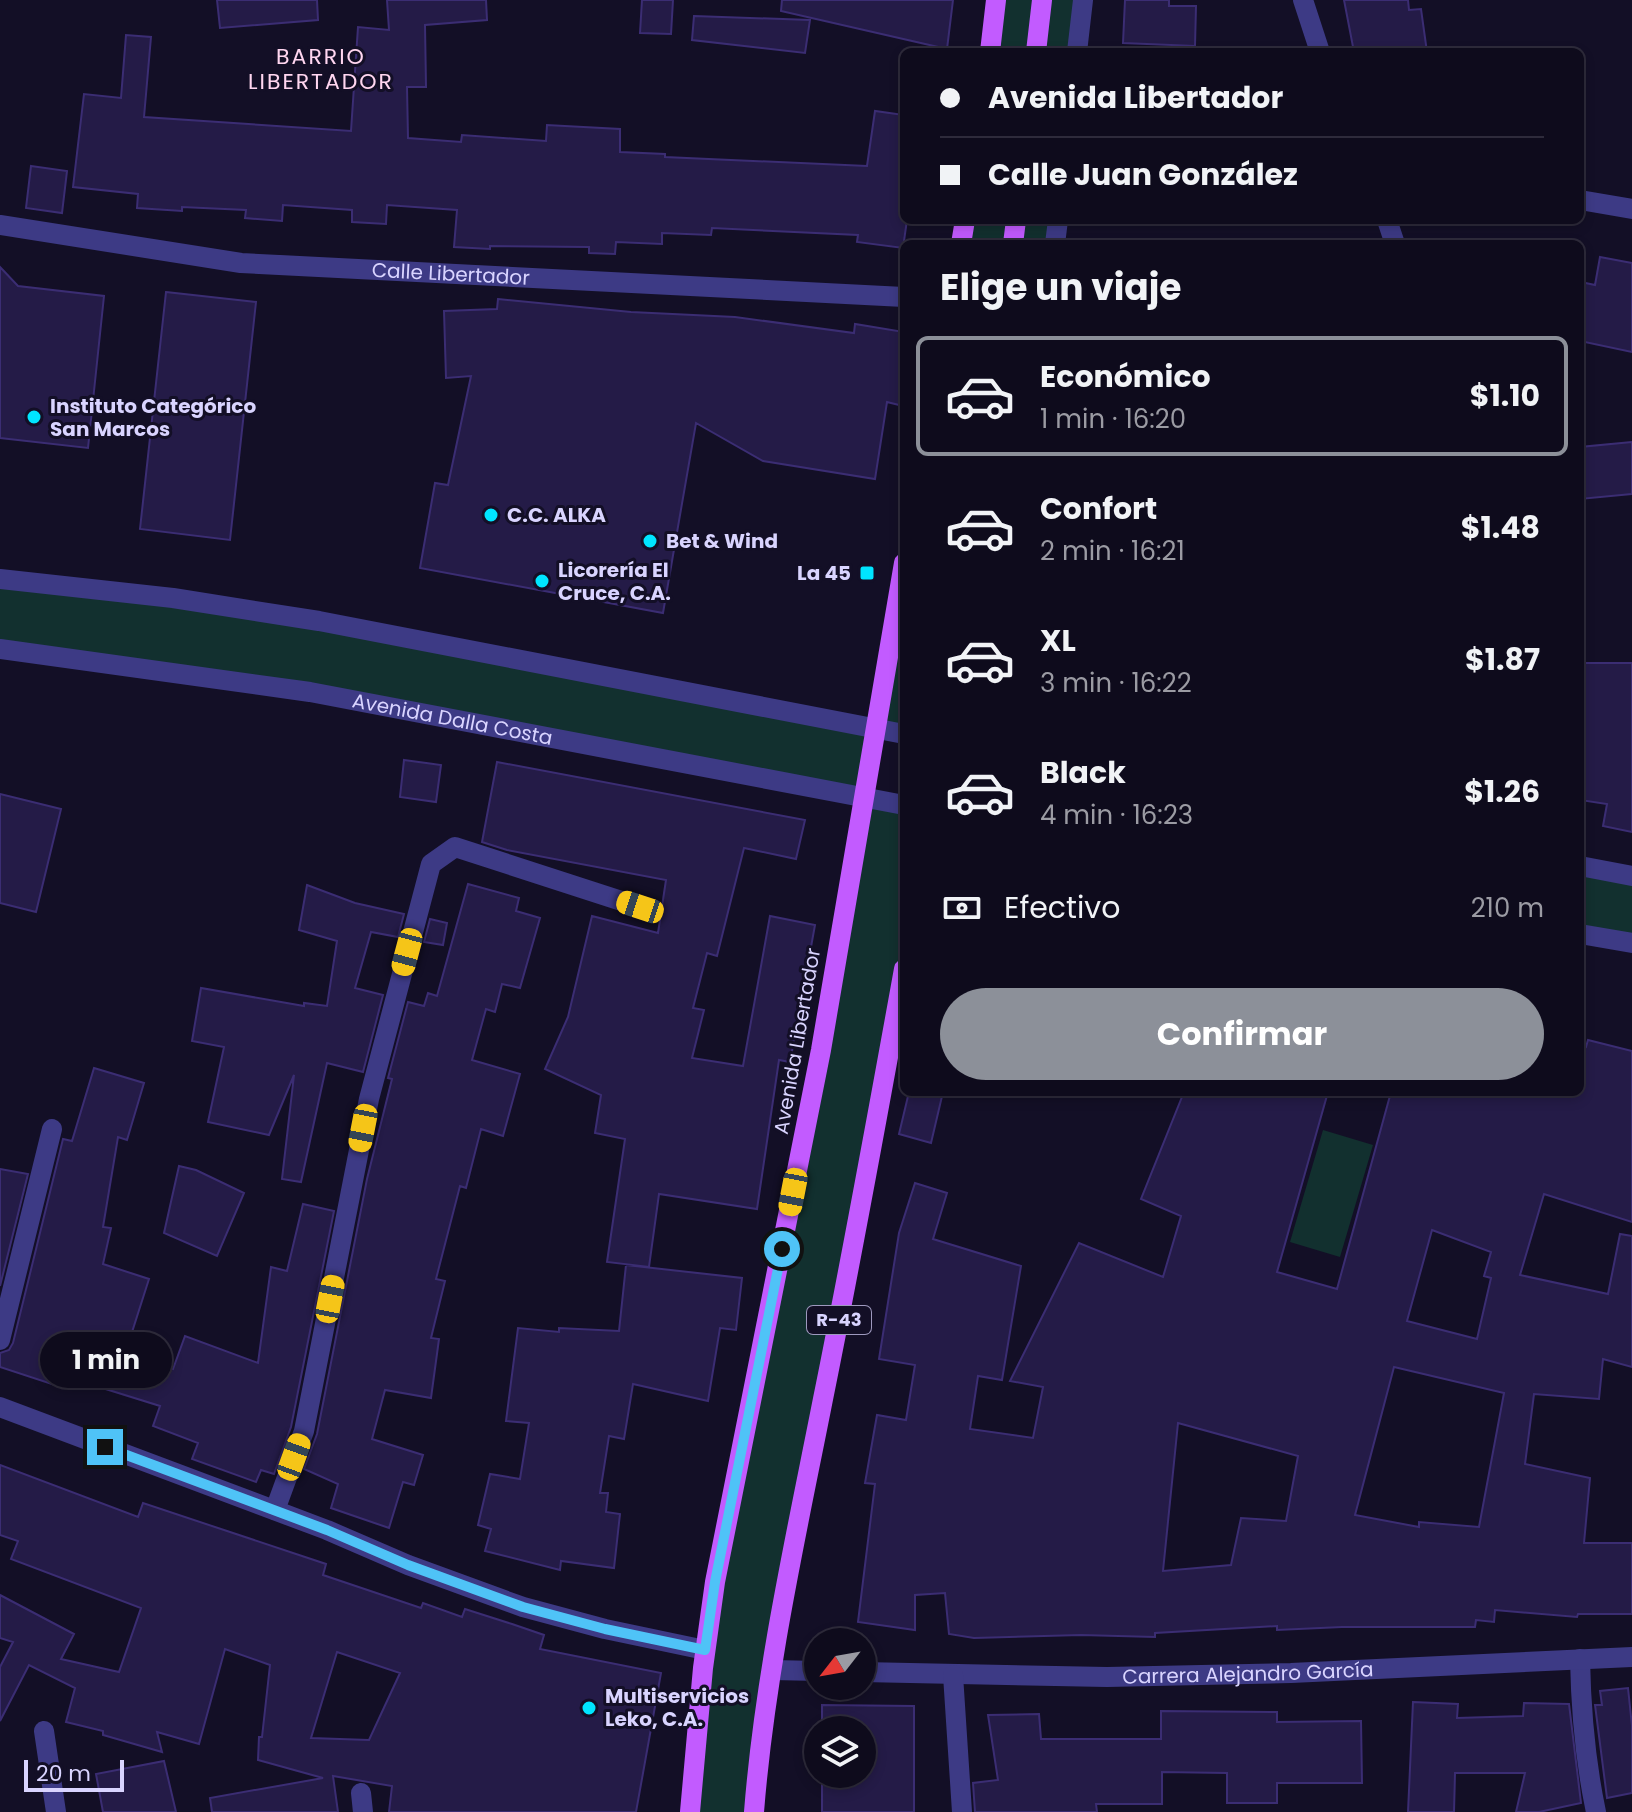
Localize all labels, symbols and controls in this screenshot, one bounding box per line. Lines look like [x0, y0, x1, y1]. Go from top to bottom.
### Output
district label: BARRIO LIBERTADOR [248, 41, 394, 97]
text: Avenida Libertador [988, 76, 1283, 119]
text: Calle Juan González [988, 153, 1298, 196]
street label: Calle Libertador [371, 256, 530, 292]
text: Elige un viaje [940, 262, 1182, 313]
text: Económico [1040, 355, 1211, 398]
icon: car [944, 360, 1016, 432]
text: $1.10 [1470, 374, 1540, 417]
place label: Instituto Categórico San Marcos [50, 392, 256, 443]
text: 1 min · 16:20 [1040, 401, 1186, 437]
marker: Instituto Categórico San Marcos [25, 408, 43, 426]
text: Confort [1040, 487, 1157, 530]
icon: car [944, 492, 1016, 564]
place label: C.C. ALKA [507, 501, 606, 529]
marker: C.C. ALKA [482, 506, 500, 524]
text: $1.48 [1461, 506, 1540, 549]
place label: Bet & Wind [666, 527, 778, 555]
marker: Bet & Wind [641, 532, 659, 550]
text: 2 min · 16:21 [1040, 533, 1185, 569]
place label: Licorería El Cruce, C.A. [558, 556, 671, 607]
place label: La 45 [797, 559, 851, 587]
marker: La 45 [858, 564, 876, 582]
marker: Licorería El Cruce, C.A. [533, 572, 551, 590]
text: XL [1040, 619, 1076, 662]
icon: car [944, 624, 1016, 696]
text: $1.87 [1465, 638, 1540, 681]
text: 3 min · 16:22 [1040, 665, 1192, 701]
street label: Avenida Dalla Costa [350, 686, 555, 752]
text: Black [1040, 751, 1126, 794]
icon: car [944, 756, 1016, 828]
text: $1.26 [1464, 770, 1540, 813]
text: 4 min · 16:23 [1040, 797, 1193, 833]
icon: cash [940, 886, 984, 930]
text: Efectivo [1004, 886, 1120, 929]
car [613, 888, 667, 926]
text: 210 m [1471, 890, 1544, 926]
car [389, 926, 425, 978]
street label: Avenida Libertador [767, 946, 827, 1136]
button: Confirmar [940, 988, 1544, 1080]
car [347, 1102, 379, 1154]
car [777, 1166, 809, 1218]
route start [764, 1231, 800, 1267]
car [314, 1273, 346, 1325]
road number: R-43 [807, 1306, 871, 1334]
callout: 1 min [39, 1331, 171, 1387]
text: 1 min [72, 1342, 140, 1378]
route end [87, 1429, 123, 1465]
car [275, 1430, 313, 1484]
north arrow [804, 1628, 876, 1700]
map controls [804, 1628, 876, 1788]
street label: Carrera Alejandro García [1122, 1655, 1374, 1691]
place label: Multiservicios Leko, C.A. [605, 1682, 749, 1733]
marker: Multiservicios Leko, C.A. [580, 1699, 598, 1717]
button: layers [804, 1716, 876, 1788]
scale bar [24, 1756, 124, 1792]
text: 20 m [36, 1758, 91, 1789]

